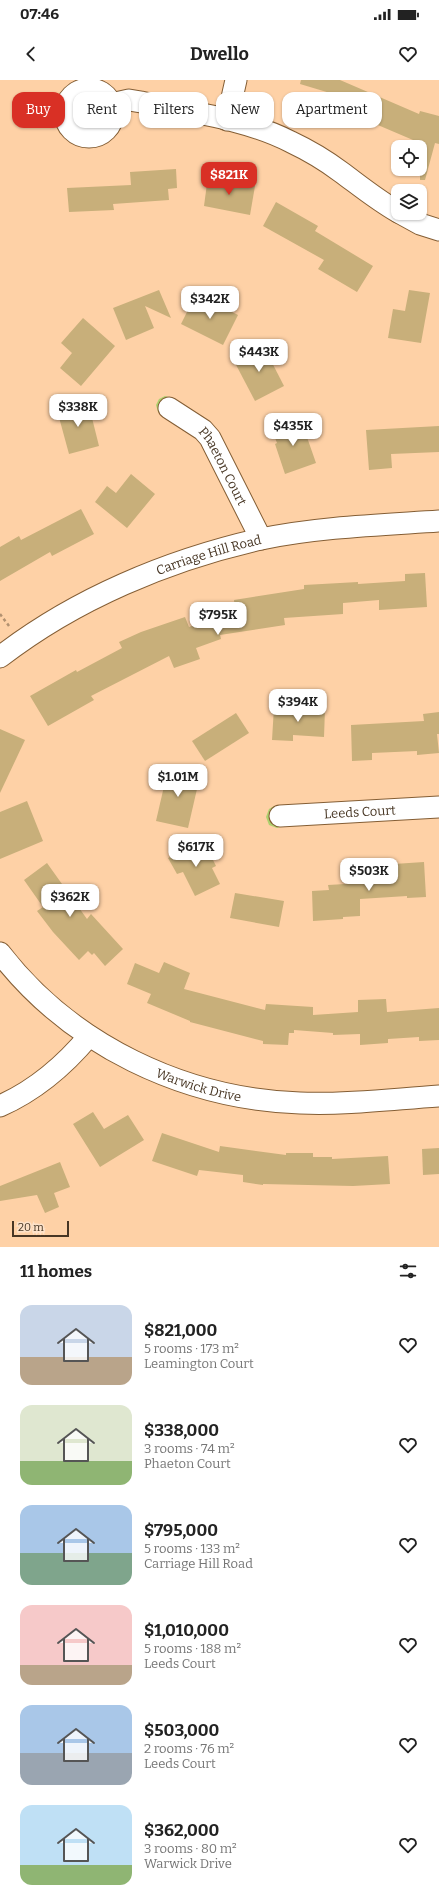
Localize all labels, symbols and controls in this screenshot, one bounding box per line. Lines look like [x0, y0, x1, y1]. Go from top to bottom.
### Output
text: 07:46 [20, 5, 59, 23]
icon: back [20, 43, 42, 65]
text: Dwello [190, 43, 249, 65]
icon: heart [397, 43, 419, 65]
chip: Buy [12, 92, 65, 128]
chip: Rent [73, 92, 131, 128]
chip: Filters [139, 92, 208, 128]
chip: New [216, 92, 274, 128]
chip: Apartment [282, 92, 382, 128]
map controls [391, 140, 427, 220]
button: locate [391, 140, 427, 176]
pin: $821K [201, 162, 257, 196]
text: $821K [210, 167, 248, 182]
button: layers [391, 184, 427, 220]
pin: $342K [182, 286, 238, 320]
text: $342K [190, 291, 230, 306]
pin: $443K [231, 339, 287, 373]
text: $443K [239, 344, 279, 359]
pin: $338K [50, 394, 106, 428]
text: $338K [58, 399, 98, 414]
pin: $435K [265, 413, 321, 447]
text: $435K [273, 418, 313, 433]
street label: Phaeton Court [196, 424, 250, 508]
street label: Carriage Hill Road [154, 532, 263, 578]
pin: $795K [190, 602, 246, 636]
text: $795K [199, 607, 237, 622]
pin: $394K [270, 689, 326, 723]
text: $394K [278, 694, 318, 709]
pin: $1.01M [145, 764, 211, 798]
text: $1.01M [157, 769, 199, 784]
street label: Leeds Court [324, 802, 396, 821]
pin: $617K [168, 834, 224, 868]
text: $617K [177, 839, 215, 854]
pin: $503K [341, 858, 397, 892]
text: $503K [349, 863, 389, 878]
pin: $362K [42, 884, 98, 918]
text: $362K [50, 889, 90, 904]
street label: Warwick Drive [154, 1065, 242, 1105]
scale bar [12, 1219, 69, 1238]
text: 20 m [18, 1221, 44, 1234]
icon: filters [397, 1260, 419, 1282]
text: 11 homes [20, 1261, 92, 1282]
text: $821,000 [144, 1320, 217, 1341]
icon: home [52, 1321, 100, 1369]
icon: heart [397, 1334, 419, 1356]
text: 5 rooms · 173 m² [144, 1341, 239, 1356]
text: Leamington Court [144, 1356, 254, 1371]
text: $338,000 [144, 1420, 219, 1441]
icon: home [52, 1421, 100, 1469]
icon: heart [397, 1434, 419, 1456]
text: 3 rooms · 74 m² [144, 1441, 235, 1456]
text: Phaeton Court [144, 1456, 231, 1471]
text: $795,000 [144, 1520, 218, 1541]
icon: home [52, 1521, 100, 1569]
icon: heart [397, 1534, 419, 1556]
text: 5 rooms · 133 m² [144, 1541, 240, 1556]
text: Carriage Hill Road [144, 1556, 253, 1571]
text: $1,010,000 [144, 1620, 229, 1641]
icon: home [52, 1621, 100, 1669]
icon: heart [397, 1634, 419, 1656]
text: 5 rooms · 188 m² [144, 1641, 241, 1656]
text: Leeds Court [144, 1656, 216, 1671]
text: $503,000 [144, 1720, 219, 1741]
icon: home [52, 1721, 100, 1769]
icon: heart [397, 1734, 419, 1756]
text: 2 rooms · 76 m² [144, 1741, 234, 1756]
text: Leeds Court [144, 1756, 216, 1771]
text: $362,000 [144, 1820, 219, 1841]
icon: home [52, 1821, 100, 1869]
icon: heart [397, 1834, 419, 1856]
text: 3 rooms · 80 m² [144, 1841, 237, 1856]
text: Warwick Drive [144, 1856, 232, 1871]

